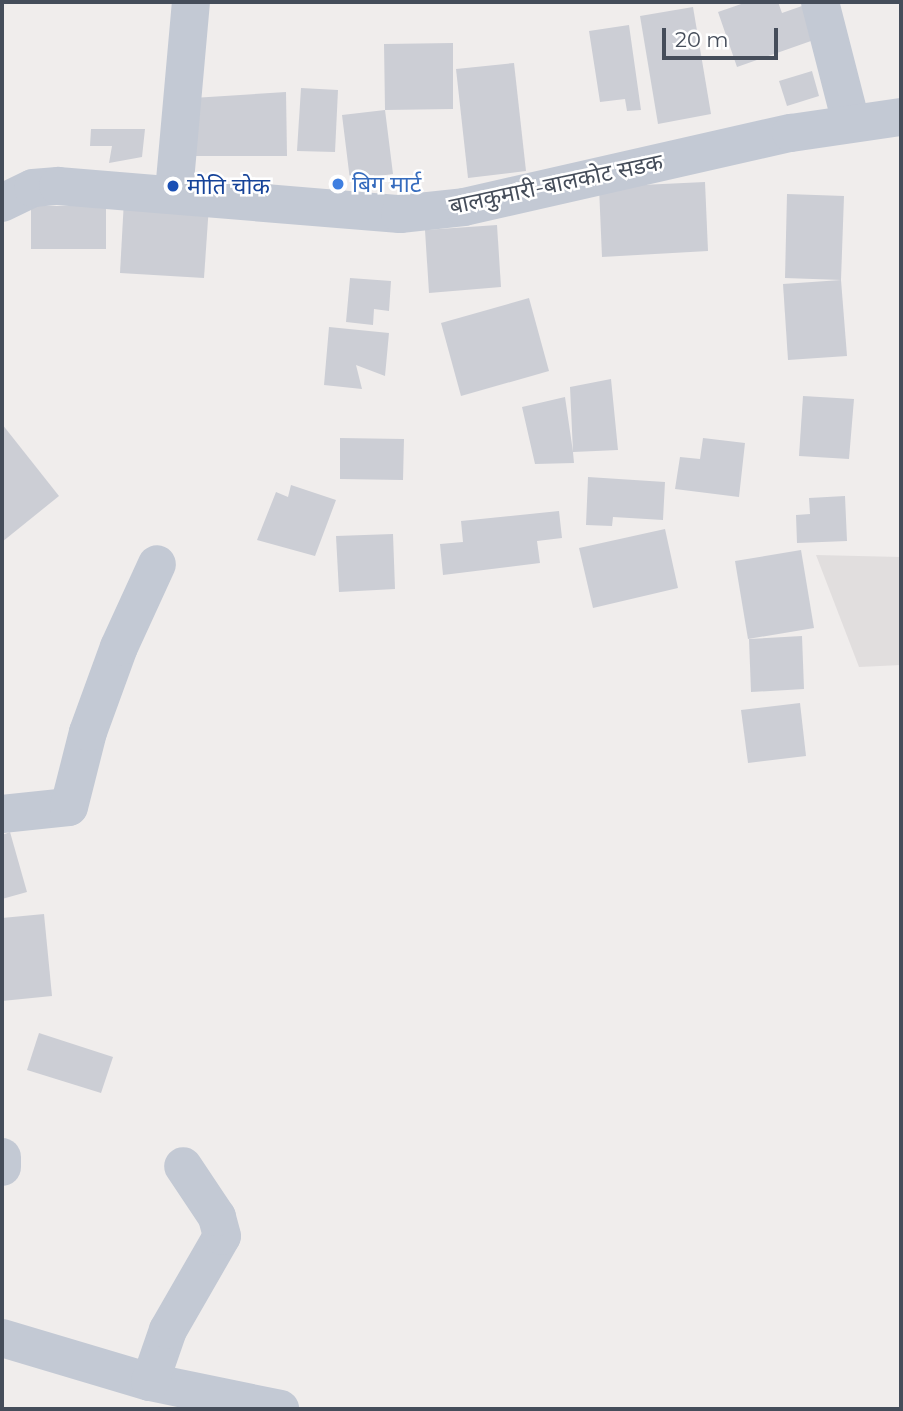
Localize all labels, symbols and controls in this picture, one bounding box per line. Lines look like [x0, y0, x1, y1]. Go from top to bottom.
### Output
scale bar [665, 14, 780, 58]
text: 20 m [675, 27, 729, 52]
street label: बालकुमारी-बालकोट सडक [447, 148, 665, 220]
place label: बिग मार्ट [352, 170, 421, 198]
place label: मोति चोक [187, 172, 270, 200]
marker: बिग मार्ट [330, 176, 346, 192]
marker: मोति चोक [165, 178, 181, 194]

